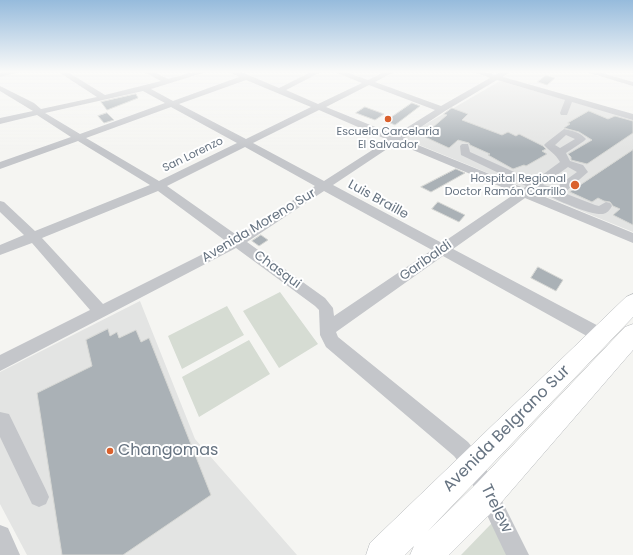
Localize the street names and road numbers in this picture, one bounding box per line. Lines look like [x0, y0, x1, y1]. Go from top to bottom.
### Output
street label: San Lorenzo [161, 135, 225, 175]
street label: Luis Braille [345, 177, 411, 223]
street label: Avenida Moreno Sur [199, 186, 319, 266]
street label: Garibaldi [397, 237, 455, 285]
street label: Chasqui [250, 248, 304, 292]
street label: Avenida Belgrano Sur [440, 362, 574, 496]
street label: Trelew [476, 482, 516, 536]

